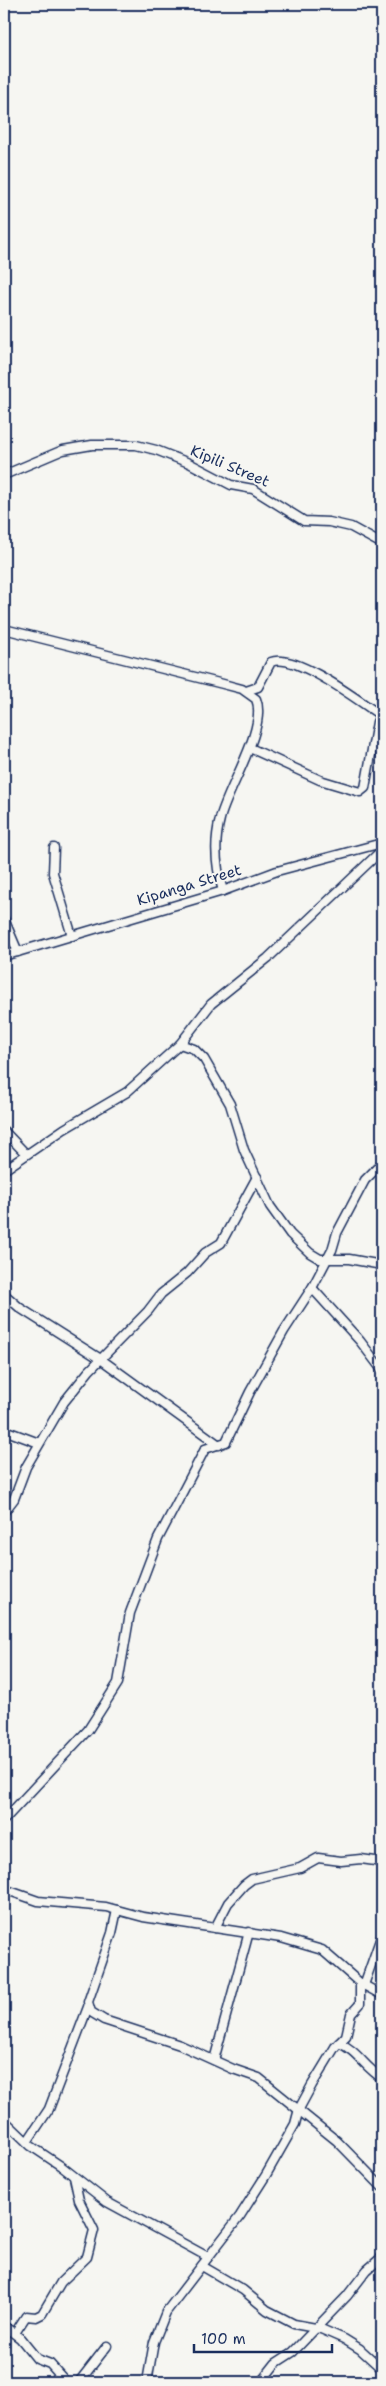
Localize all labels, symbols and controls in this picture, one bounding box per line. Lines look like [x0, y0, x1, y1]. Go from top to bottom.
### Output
street label: Kipili Street [187, 440, 273, 492]
street label: Kipanga Street [134, 860, 244, 910]
scale bar [194, 2321, 331, 2353]
text: 100 m [201, 2329, 246, 2349]

